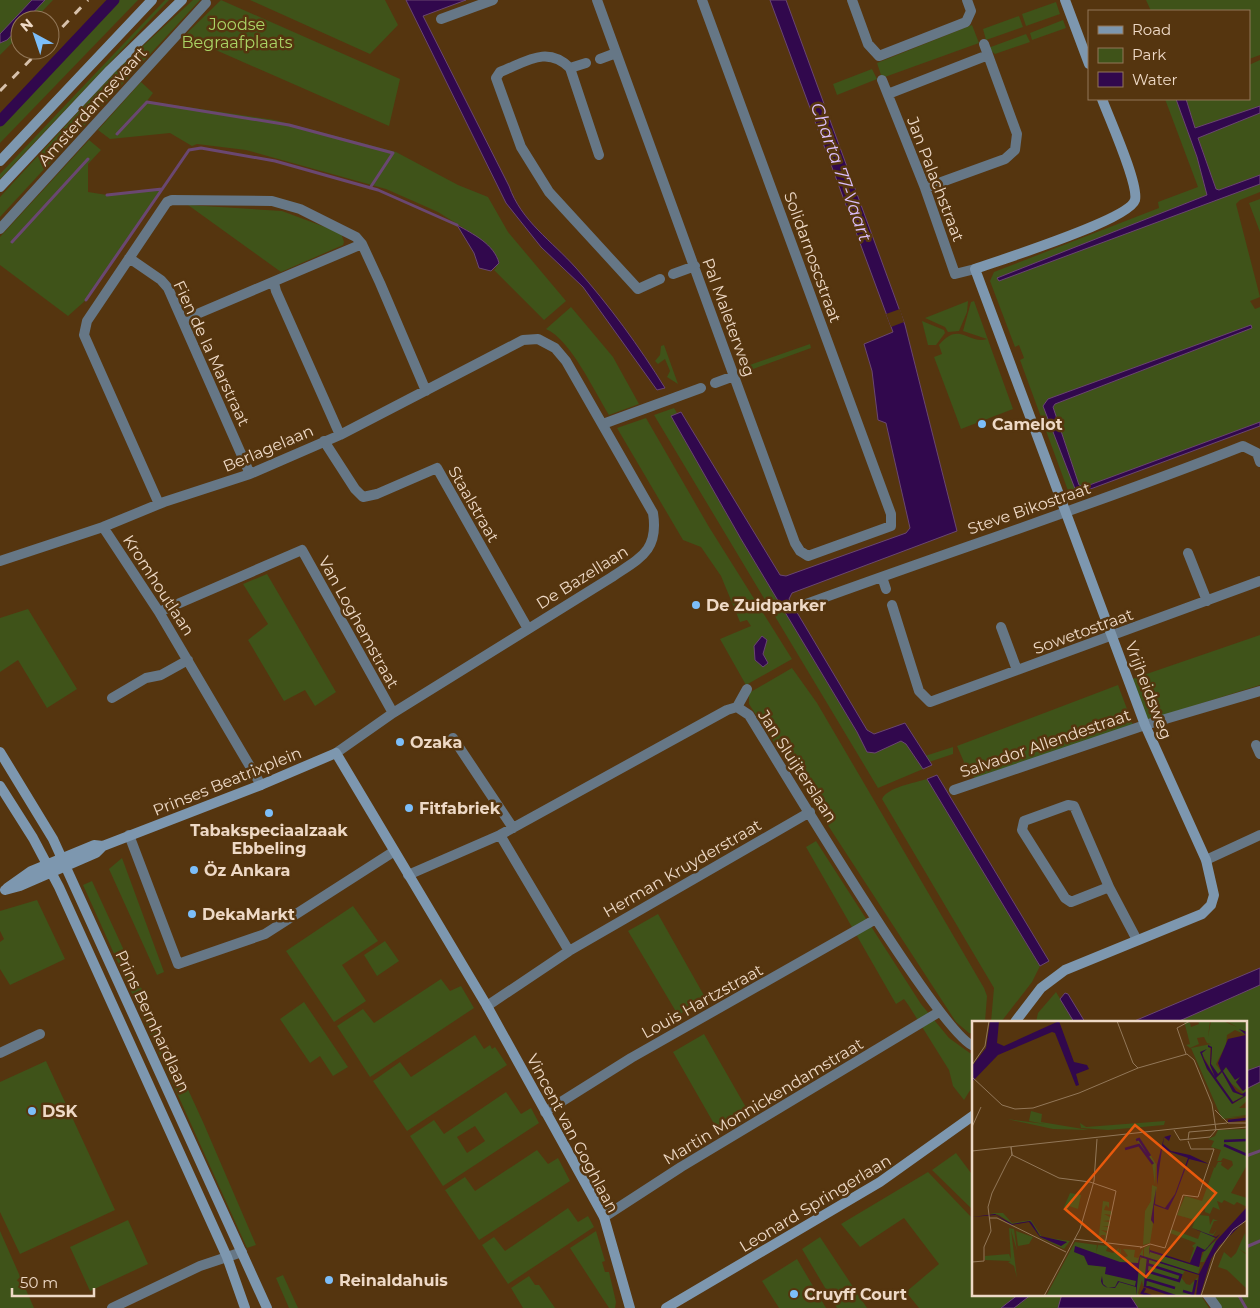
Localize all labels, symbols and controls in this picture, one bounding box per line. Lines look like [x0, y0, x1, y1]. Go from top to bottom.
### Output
north arrow [10, 10, 60, 60]
legend [1088, 10, 1250, 100]
text: N [17, 15, 37, 36]
park label: Joodse Begraafplaats [181, 15, 293, 52]
text: Road [1132, 20, 1171, 39]
street label: Amsterdamsevaart [34, 43, 151, 170]
text: Park [1132, 45, 1166, 64]
text: Water [1132, 70, 1178, 89]
water label: Charta 77-Vaart [806, 100, 877, 245]
street label: Jan Palachstraat [903, 113, 968, 245]
street label: Solidarnoscstraat [780, 189, 845, 326]
street label: Pal Maleterweg [698, 255, 759, 379]
street label: Fien de la Marstraat [169, 277, 254, 429]
place label: Camelot [992, 415, 1063, 434]
marker: Camelot [976, 418, 988, 430]
street label: Berlagelaan [220, 421, 316, 476]
street label: Staalstraat [444, 463, 503, 546]
street label: Steve Bikostraat [965, 478, 1094, 538]
street label: Kromhoutlaan [119, 531, 198, 639]
street label: De Bazellaan [533, 542, 632, 613]
street label: Van Loghemstraat [314, 553, 403, 692]
place label: De Zuidparker [706, 596, 826, 615]
marker: De Zuidparker [690, 599, 702, 611]
street label: Sowetostraat [1031, 604, 1136, 658]
street label: Vrijheidsweg [1121, 639, 1176, 742]
street label: Salvador Allendestraat [957, 705, 1134, 782]
street label: Jan Sluijterslaan [754, 706, 841, 826]
place label: Ozaka [410, 733, 462, 752]
marker: Ozaka [394, 736, 406, 748]
street label: Prinses Beatrixplein [150, 743, 304, 820]
place label: Fitfabriek [419, 799, 501, 818]
marker: Fitfabriek [403, 802, 415, 814]
marker: Tabakspeciaalzaak Ebbeling [263, 807, 275, 819]
street label: Herman Kruyderstraat [600, 815, 765, 922]
place label: Tabakspeciaalzaak Ebbeling [190, 821, 348, 858]
place label: Öz Ankara [204, 861, 290, 880]
marker: Öz Ankara [188, 864, 200, 876]
place label: DekaMarkt [202, 905, 295, 924]
marker: DekaMarkt [186, 908, 198, 920]
street label: Prins Bernhardlaan [111, 947, 194, 1095]
street label: Louis Hartzstraat [638, 960, 767, 1043]
inset map [972, 1021, 1248, 1296]
street label: Martin Monnickendamstraat [660, 1034, 867, 1169]
street label: Vincent van Goghlaan [523, 1051, 623, 1216]
place label: DSK [42, 1102, 78, 1121]
marker: DSK [26, 1105, 38, 1117]
street label: Leonard Springerlaan [736, 1151, 895, 1256]
scale bar [12, 1266, 95, 1298]
place label: Reinaldahuis [339, 1271, 448, 1290]
text: 50 m [20, 1273, 58, 1292]
marker: Reinaldahuis [323, 1274, 335, 1286]
place label: Cruyff Court [804, 1285, 907, 1304]
marker: Cruyff Court [788, 1288, 800, 1300]

